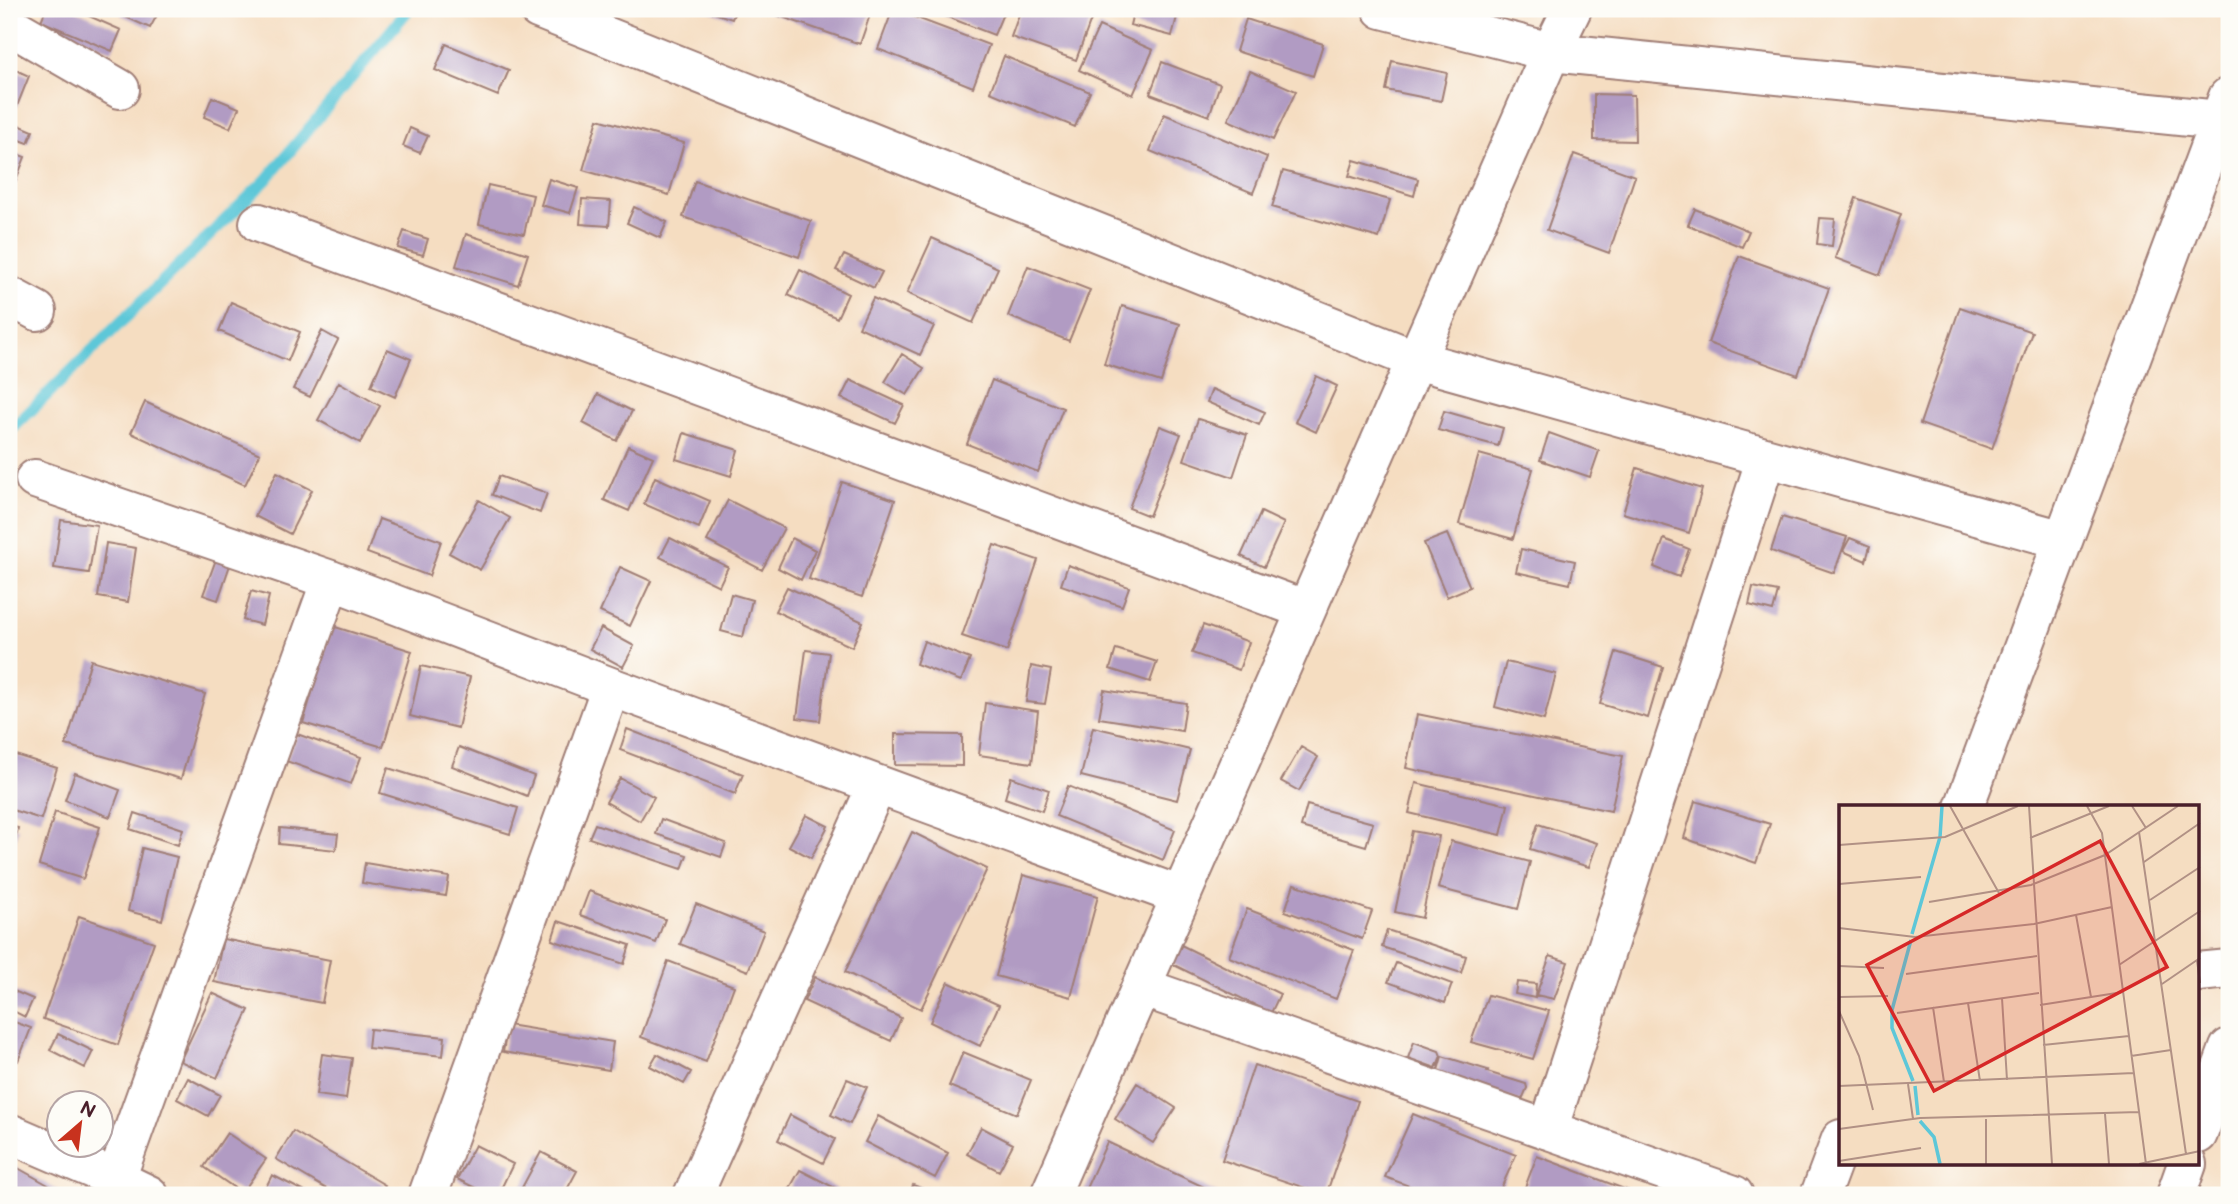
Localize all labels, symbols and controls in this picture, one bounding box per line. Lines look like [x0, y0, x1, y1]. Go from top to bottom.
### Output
inset map [1839, 805, 2200, 1166]
north arrow [46, 1088, 116, 1158]
text: N [76, 1097, 99, 1124]

